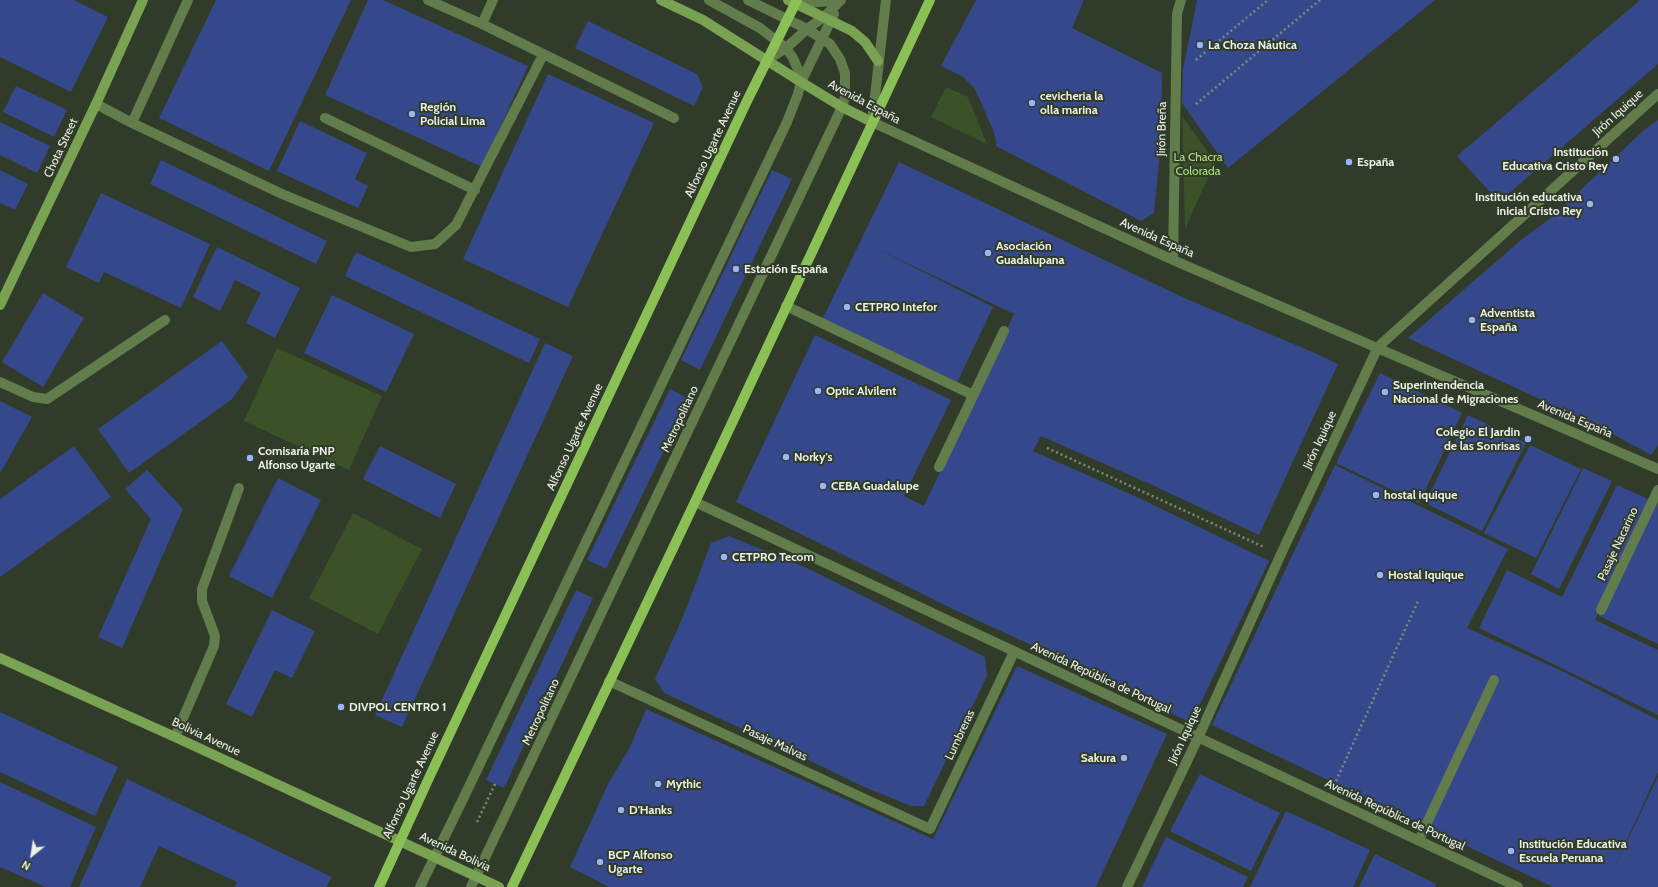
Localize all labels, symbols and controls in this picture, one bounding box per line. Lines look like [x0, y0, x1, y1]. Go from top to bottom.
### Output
place label: La Choza Náutica [1208, 38, 1297, 52]
marker: La Choza Náutica [1195, 40, 1205, 50]
street label: Avenida España [825, 77, 903, 127]
street label: Jirón Iquique [1590, 87, 1646, 139]
street label: Alfonso Ugarte Avenue [682, 88, 744, 200]
place label: cevicheria la olla marina [1040, 89, 1103, 117]
marker: cevicheria la olla marina [1027, 98, 1037, 108]
place label: Región Policial Lima [420, 100, 485, 128]
street label: Jirón Breña [1154, 102, 1170, 156]
marker: Región Policial Lima [407, 109, 417, 119]
street label: Chota Street [41, 116, 81, 180]
place label: Institución Educativa Cristo Rey [1502, 145, 1608, 173]
park label: La Chacra Colorada [1173, 150, 1223, 178]
marker: Institución Educativa Cristo Rey [1611, 154, 1621, 164]
place label: España [1357, 155, 1394, 169]
marker: España [1344, 157, 1354, 167]
place label: Institución educativa inicial Cristo Rey [1475, 190, 1582, 218]
marker: Institución educativa inicial Cristo Rey [1585, 199, 1595, 209]
street label: Avenida España [1118, 215, 1196, 261]
place label: Asociación Guadalupana [996, 239, 1064, 267]
marker: Asociación Guadalupana [983, 248, 993, 258]
place label: Estación España [744, 262, 828, 276]
marker: Estación España [731, 264, 741, 274]
place label: CETPRO Intefor [855, 300, 937, 314]
marker: CETPRO Intefor [842, 302, 852, 312]
place label: Adventista España [1480, 306, 1535, 334]
marker: Adventista España [1467, 315, 1477, 325]
place label: Superintendencia Nacional de Migraciones [1393, 378, 1518, 406]
street label: Alfonso Ugarte Avenue [544, 381, 606, 493]
street label: Metropolitano [658, 383, 702, 455]
place label: Optic Alvilent [826, 384, 896, 398]
marker: Optic Alvilent [813, 386, 823, 396]
marker: Superintendencia Nacional de Migraciones [1380, 387, 1390, 397]
street label: Avenida España [1535, 397, 1615, 441]
street label: Jirón Iquique [1300, 409, 1340, 471]
place label: Colegio El Jardin de las Sonrisas [1436, 425, 1520, 453]
marker: Colegio El Jardin de las Sonrisas [1523, 434, 1533, 444]
place label: Comisaría PNP Alfonso Ugarte [258, 444, 335, 472]
place label: Norky's [794, 450, 833, 464]
marker: Norky's [781, 452, 791, 462]
marker: Comisaría PNP Alfonso Ugarte [245, 453, 255, 463]
place label: CEBA Guadalupe [831, 479, 919, 493]
marker: CEBA Guadalupe [818, 481, 828, 491]
place label: hostal iquique [1384, 488, 1457, 502]
marker: hostal iquique [1371, 490, 1381, 500]
street label: Pasaje Nacarino [1595, 505, 1641, 583]
place label: CETPRO Tecom [732, 550, 814, 564]
marker: CETPRO Tecom [719, 552, 729, 562]
place label: Hostal Iquique [1388, 568, 1464, 582]
marker: Hostal Iquique [1375, 570, 1385, 580]
street label: Avenida República de Portugal [1029, 639, 1173, 717]
street label: Metropolitano [519, 676, 563, 748]
place label: DIVPOL CENTRO 1 [349, 700, 446, 714]
marker: DIVPOL CENTRO 1 [336, 702, 346, 712]
street label: Jirón Iquique [1165, 704, 1205, 766]
street label: Lumbreras [942, 708, 978, 762]
street label: Bolivia Avenue [169, 715, 243, 759]
street label: Pasaje Malvas [741, 722, 809, 764]
street label: Alfonso Ugarte Avenue [380, 729, 442, 841]
place label: Sakura [1081, 751, 1116, 765]
marker: Sakura [1119, 753, 1129, 763]
street label: Avenida República de Portugal [1323, 776, 1467, 854]
place label: Mythic [666, 777, 701, 791]
marker: Mythic [653, 779, 663, 789]
place label: D'Hanks [629, 803, 672, 817]
marker: D'Hanks [616, 805, 626, 815]
street label: Avenida Bolivia [417, 829, 493, 875]
north arrow [12, 835, 52, 875]
place label: Institución Educativa Escuela Peruana [1519, 837, 1627, 865]
marker: Institución Educativa Escuela Peruana [1506, 846, 1516, 856]
place label: BCP Alfonso Ugarte [608, 848, 673, 876]
text: N [19, 857, 33, 873]
marker: BCP Alfonso Ugarte [595, 857, 605, 867]

